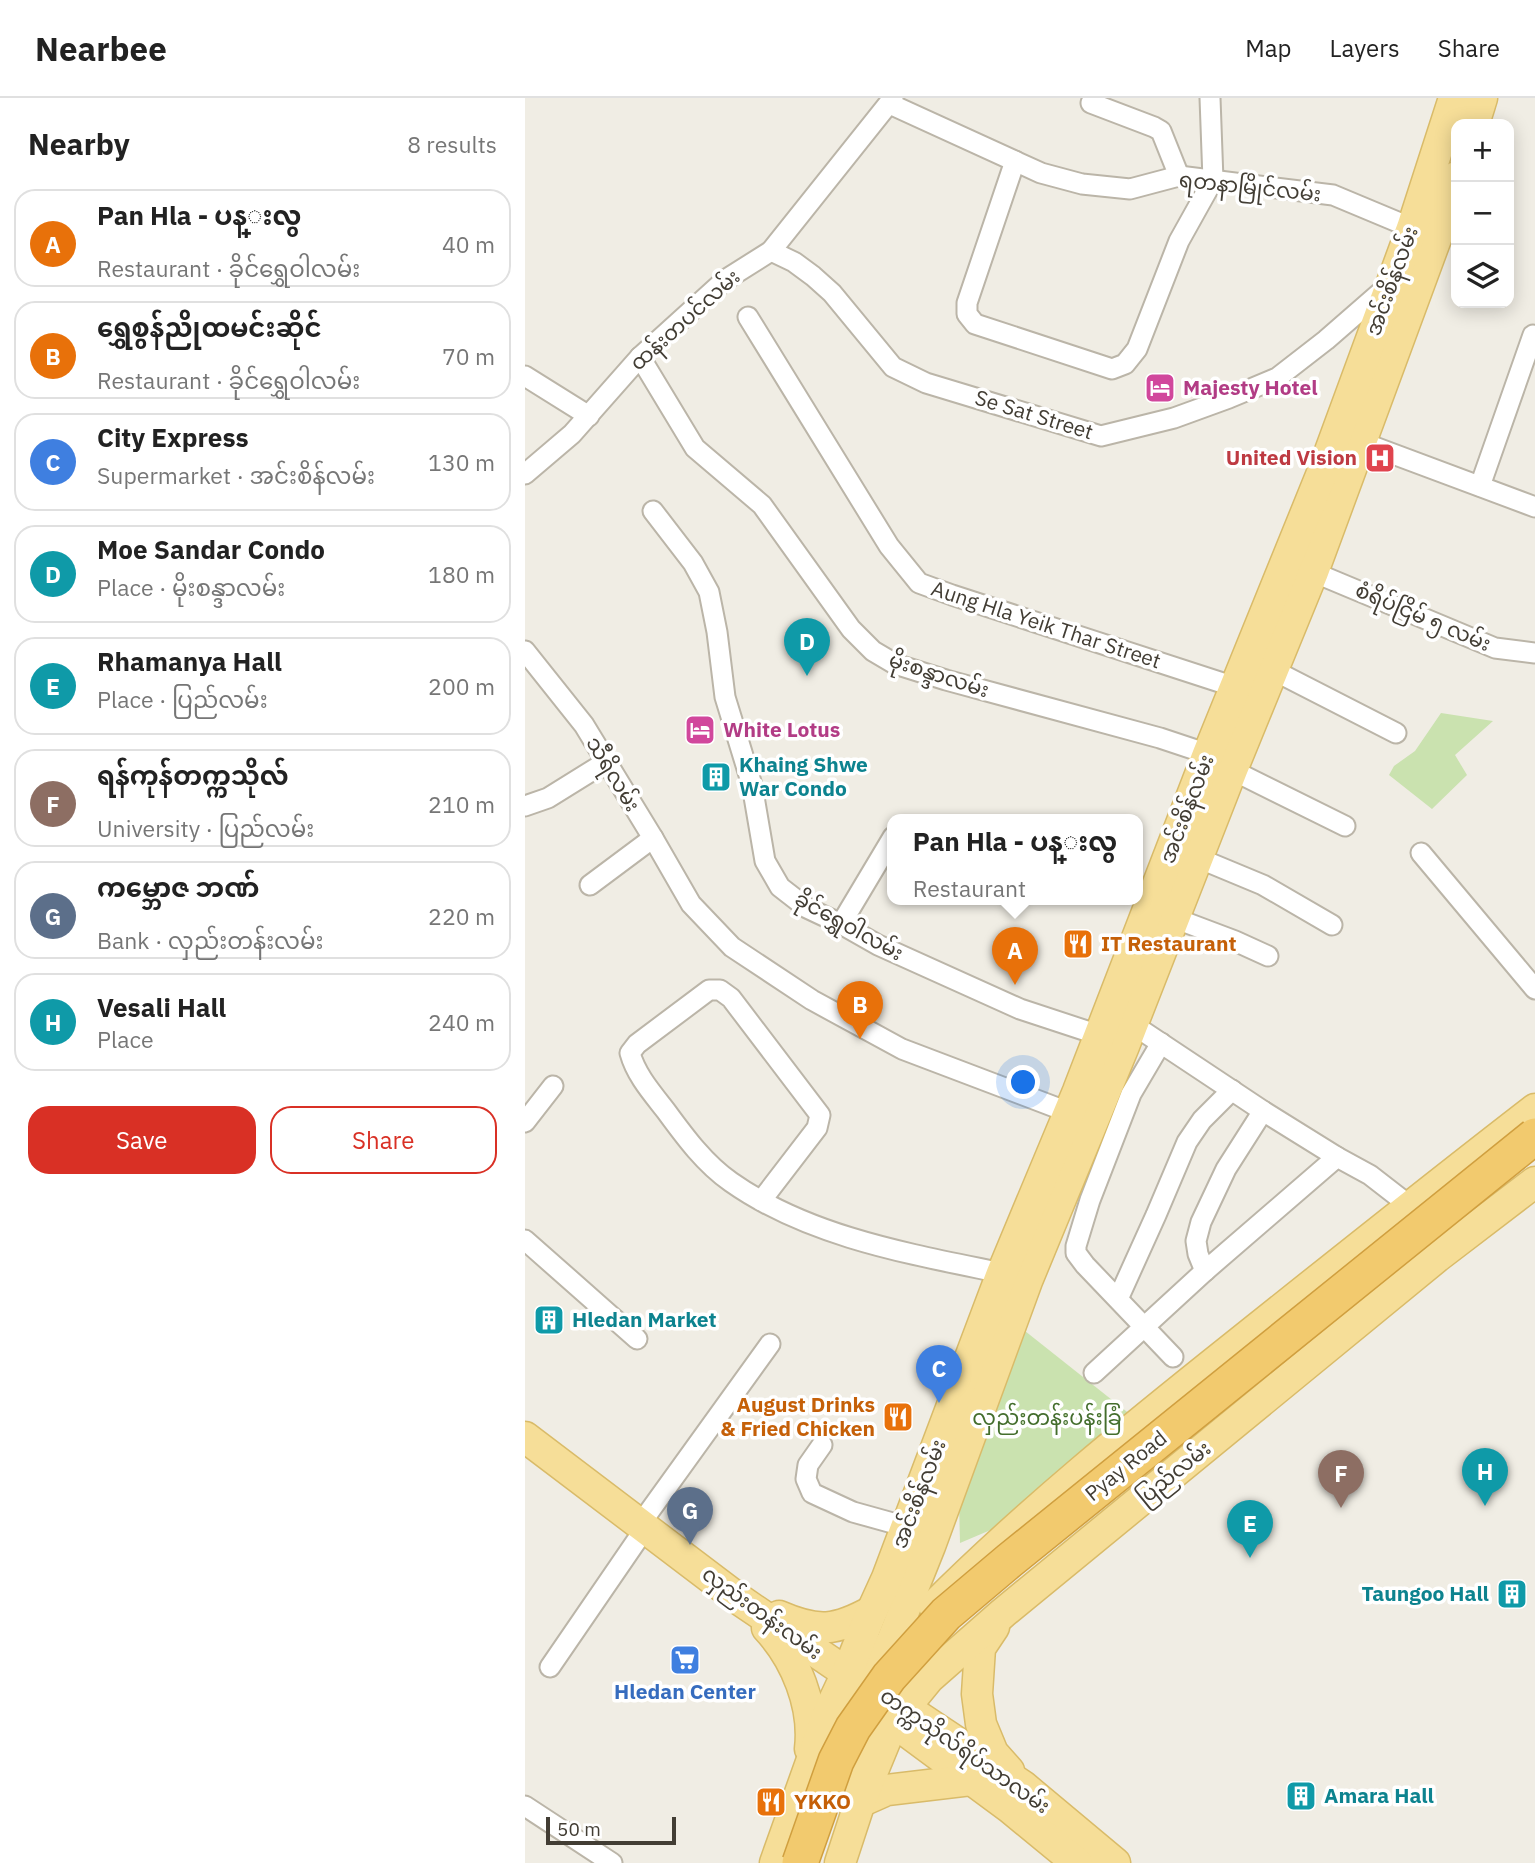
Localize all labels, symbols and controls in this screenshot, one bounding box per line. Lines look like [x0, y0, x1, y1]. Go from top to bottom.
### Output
text: Nearbee [35, 27, 167, 70]
text: Map [1245, 32, 1292, 64]
text: Layers [1330, 32, 1400, 64]
text: Share [1438, 32, 1500, 64]
map controls [1451, 119, 1514, 308]
button: + [1451, 119, 1514, 182]
text: Nearby [28, 124, 130, 163]
text: 8 results [407, 129, 497, 159]
street label: ရတနာမြိုင်လမ်း [1177, 164, 1323, 211]
button: − [1451, 182, 1514, 245]
text: Pan Hla - ပန္းလွ [97, 198, 301, 232]
street label: အင်းစိန်လမ်း [1357, 222, 1428, 341]
text: A [45, 229, 61, 259]
text: 40 m [442, 229, 495, 259]
button: layers [1451, 245, 1514, 308]
text: Restaurant · ခိုင်ရွှေဝါလမ်း [97, 253, 360, 283]
street label: ထန်းတပင်လမ်း [622, 261, 748, 379]
text: ရွှေစွန်ညိုထမင်းဆိုင် [97, 310, 322, 344]
text: B [45, 341, 61, 371]
text: 70 m [442, 341, 495, 371]
text: Restaurant · ခိုင်ရွှေဝါလမ်း [97, 365, 360, 395]
hotel icon: Majesty Hotel [1143, 371, 1177, 405]
place label: Majesty Hotel [1183, 373, 1318, 401]
street label: Se Sat Street [972, 383, 1097, 445]
text: City Express [97, 420, 249, 454]
hospital icon: United Vision [1363, 441, 1397, 475]
place label: United Vision [1226, 443, 1357, 471]
text: C [46, 447, 60, 477]
text: 130 m [428, 447, 495, 477]
text: Supermarket · အင်းစိန်လမ်း [97, 460, 375, 490]
text: Moe Sandar Condo [97, 532, 325, 566]
text: D [45, 559, 61, 589]
text: 180 m [428, 559, 495, 589]
text: Place · မိုးစန္ဒာလမ်း [97, 572, 285, 602]
street label: Aung Hla Yeik Thar Street [928, 574, 1165, 674]
street label: စံရိပ်ငြိမ် ၅ လမ်း [1350, 574, 1496, 661]
pin: D [784, 618, 830, 676]
text: Rhamanya Hall [97, 644, 282, 678]
street label: မိုးစန္ဒာလမ်း [884, 644, 993, 708]
text: E [46, 671, 60, 701]
text: 200 m [428, 671, 495, 701]
text: Place · ပြည်လမ်း [97, 684, 268, 714]
hotel icon: White Lotus [683, 713, 717, 747]
place label: White Lotus [723, 715, 840, 743]
street label: သီရိလမ်း [577, 730, 648, 818]
place label: Khaing Shwe War Condo [739, 750, 868, 802]
street label: အင်းစိန်လမ်း [1152, 750, 1223, 869]
text: ရန်ကုန်တက္ကသိုလ် [97, 758, 289, 792]
building icon: Khaing Shwe War Condo [699, 760, 733, 794]
text: F [46, 789, 60, 819]
text: 210 m [428, 789, 495, 819]
text: University · ပြည်လမ်း [97, 813, 314, 843]
popup [887, 814, 1143, 905]
text: Pan Hla - ပန္းလွ [913, 824, 1117, 858]
text: ကမ္ဘောဇ ဘဏ် [97, 870, 259, 904]
text: Restaurant [913, 873, 1026, 903]
street label: ခိုင်ရွှေဝါလမ်း [788, 883, 909, 970]
text: G [45, 901, 61, 931]
text: 220 m [428, 901, 495, 931]
text: Bank · လှည်းတန်းလမ်း [97, 925, 324, 955]
pin: A [992, 927, 1038, 985]
restaurant icon: IT Restaurant [1061, 927, 1095, 961]
place label: IT Restaurant [1101, 929, 1236, 957]
pin: B [837, 981, 883, 1039]
text: Vesali Hall [97, 990, 226, 1024]
text: H [45, 1007, 61, 1037]
text: 240 m [428, 1007, 495, 1037]
text: Place [97, 1024, 154, 1054]
your location [1006, 1065, 1040, 1099]
button: Save [28, 1106, 256, 1174]
button: Share [270, 1106, 497, 1174]
building icon: Hledan Market [532, 1303, 566, 1337]
place label: Hledan Market [572, 1305, 717, 1333]
pin: C [916, 1345, 962, 1403]
place label: August Drinks & Fried Chicken [720, 1390, 875, 1442]
restaurant icon: August Drinks & Fried Chicken [881, 1400, 915, 1434]
park label: လှည်းတန်းပန်းခြံ [972, 1402, 1122, 1435]
street label: Pyay Road [1079, 1424, 1172, 1507]
street label: ပြည်လမ်း [1130, 1433, 1219, 1514]
street label: အင်းစိန်လမ်း [884, 1435, 955, 1554]
pin: H [1462, 1448, 1508, 1506]
pin: F [1318, 1450, 1364, 1508]
pin: G [667, 1487, 713, 1545]
pin: E [1227, 1500, 1273, 1558]
street label: လှည်းတန်းလမ်း [695, 1558, 829, 1669]
building icon: Taungoo Hall [1495, 1577, 1529, 1611]
place label: Taungoo Hall [1361, 1579, 1489, 1607]
supermarket icon: Hledan Center [668, 1643, 702, 1677]
place label: Hledan Center [614, 1677, 756, 1705]
street label: တက္ကသိုလ်ရိပ်သာလမ်း [873, 1680, 1057, 1823]
building icon: Amara Hall [1284, 1779, 1318, 1813]
place label: Amara Hall [1324, 1781, 1434, 1809]
restaurant icon: YKKO [754, 1785, 788, 1819]
place label: YKKO [794, 1787, 851, 1815]
scale bar [546, 1814, 675, 1846]
text: 50 m [557, 1817, 601, 1841]

